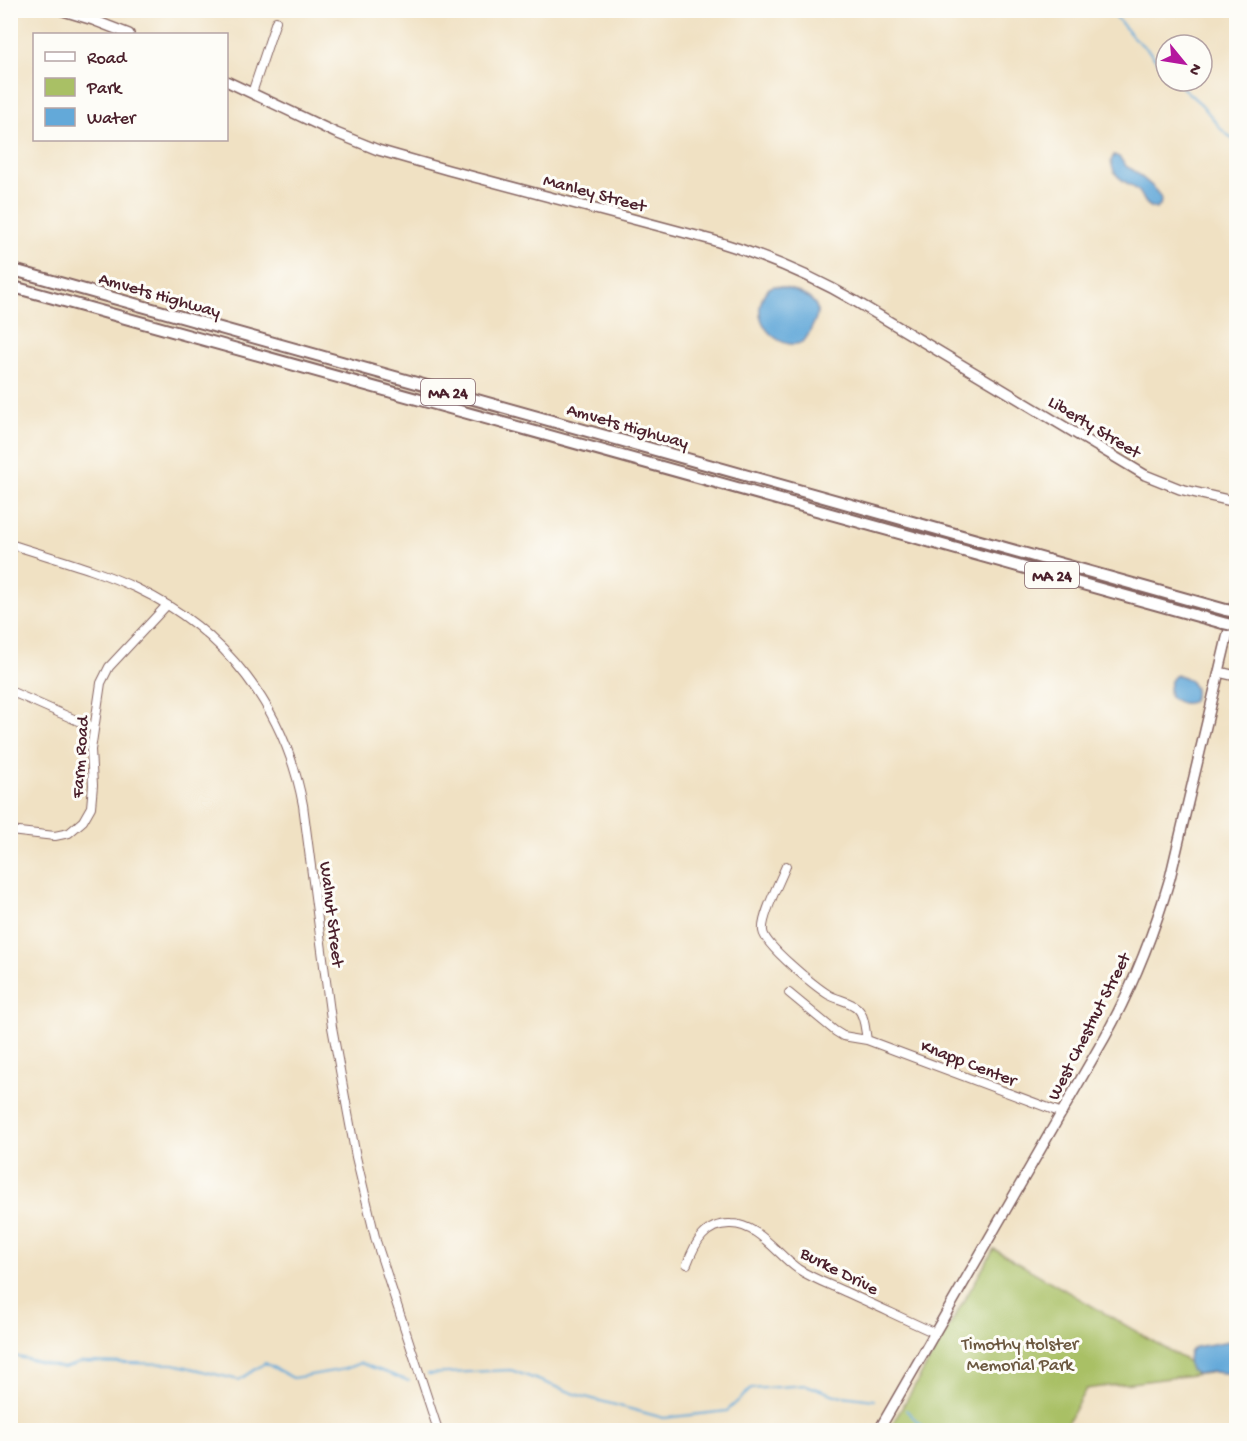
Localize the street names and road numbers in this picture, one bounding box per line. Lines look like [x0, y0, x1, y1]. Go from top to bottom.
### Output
street label: Manley Street [541, 171, 650, 219]
street label: Amvets Highway [96, 269, 223, 324]
road number: MA 24 [421, 379, 475, 405]
street label: Liberty Street [1044, 392, 1145, 465]
street label: Amvets Highway [564, 400, 691, 455]
road number: MA 24 [1025, 562, 1079, 588]
street label: Farm Road [68, 714, 95, 800]
street label: Walnut Street [314, 860, 348, 970]
street label: West Chestnut Street [1044, 949, 1137, 1104]
street label: Knapp Center [917, 1036, 1021, 1093]
street label: Burke Drive [795, 1243, 882, 1301]

